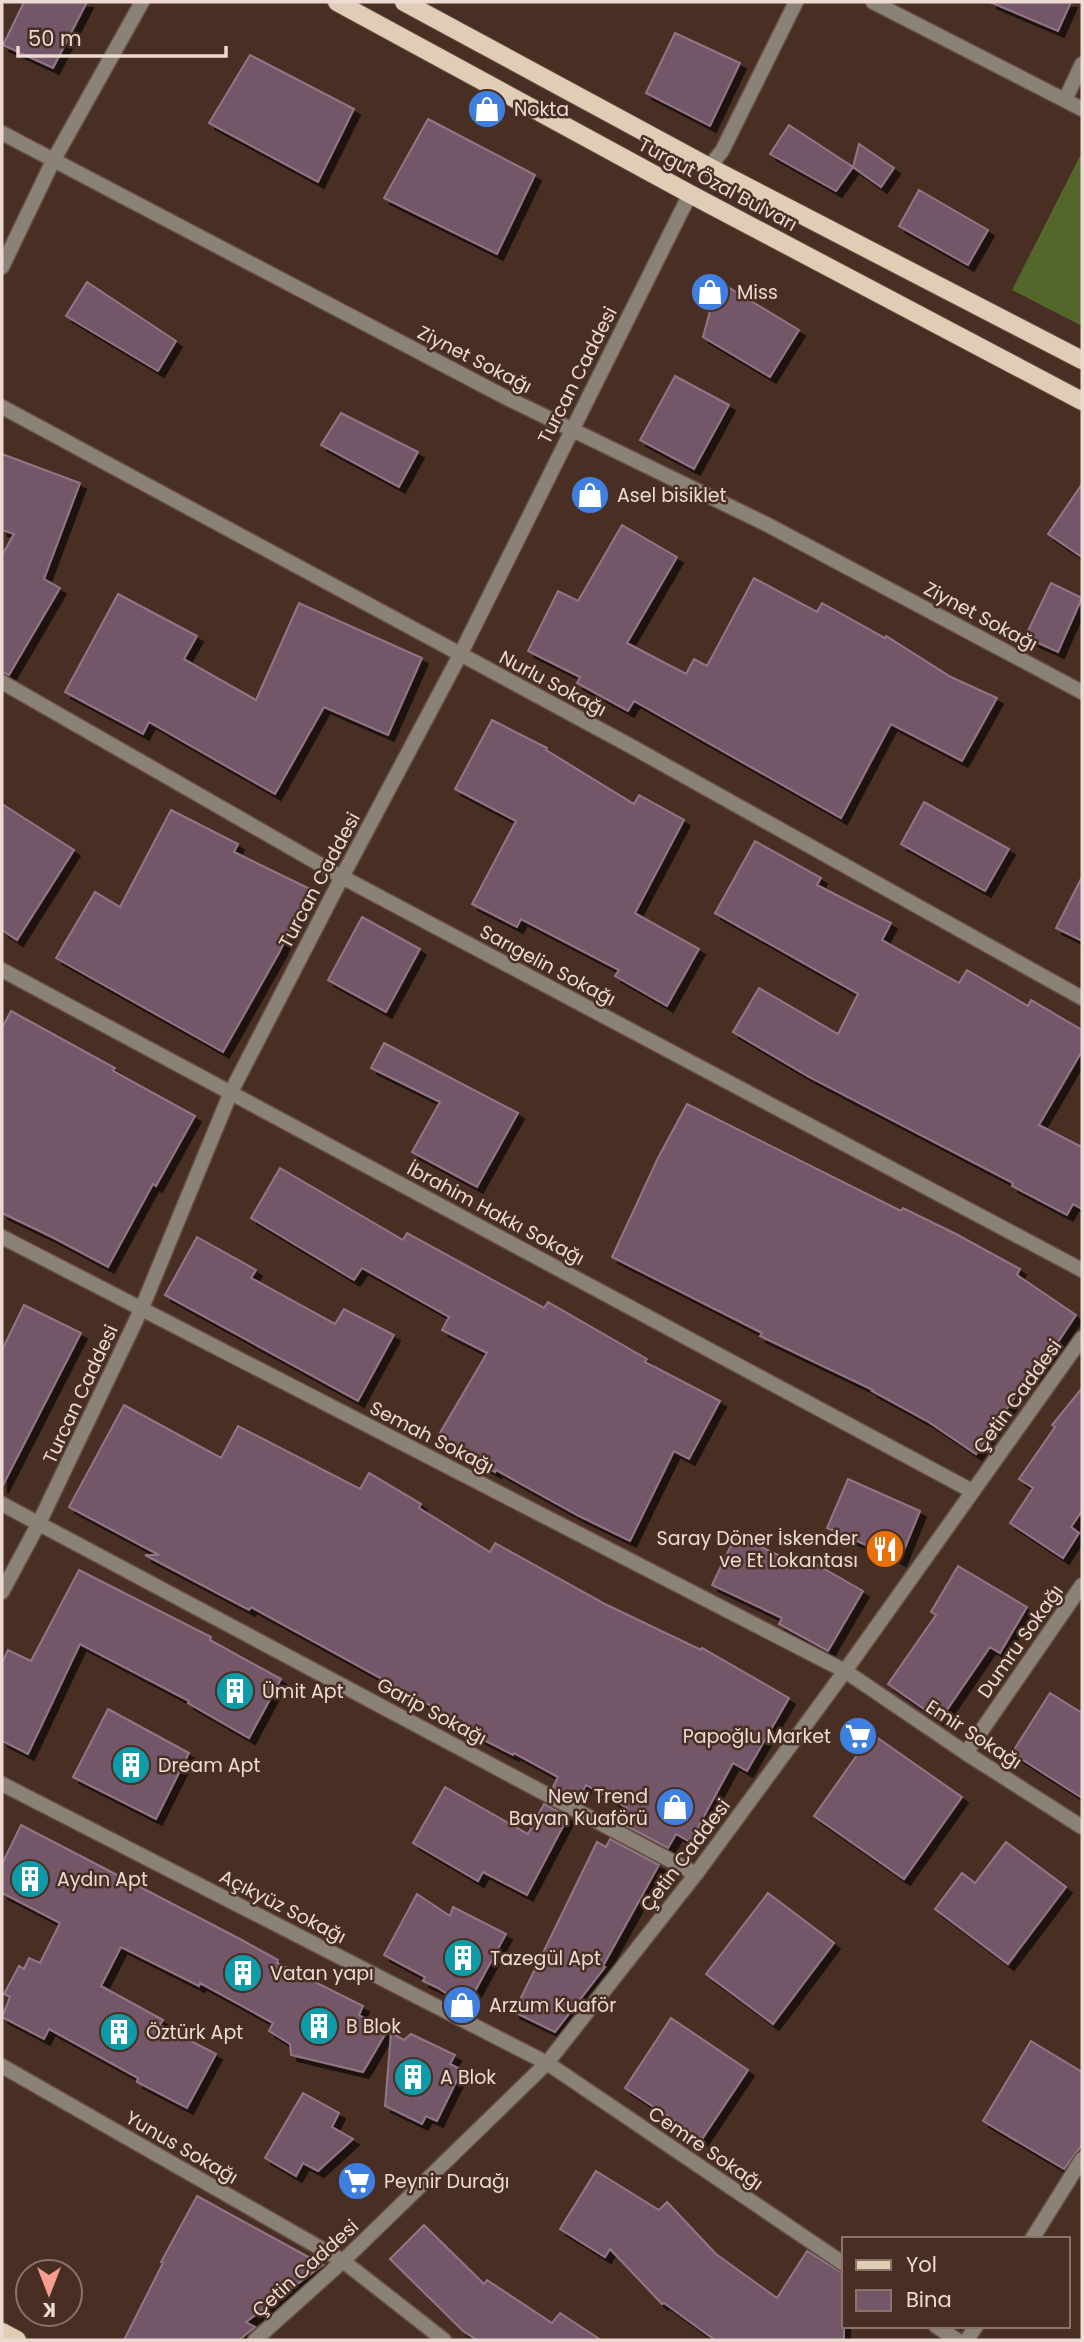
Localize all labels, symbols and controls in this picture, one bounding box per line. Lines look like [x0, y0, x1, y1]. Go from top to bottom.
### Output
scale bar [18, 14, 226, 58]
text: 50 m [28, 24, 82, 53]
shop icon: Nokta [466, 88, 508, 130]
place label: Nokta [514, 96, 569, 123]
street label: Turgut Özal Bulvarı [634, 131, 802, 238]
shop icon: Miss [689, 271, 731, 313]
place label: Miss [737, 279, 778, 306]
street label: Turcan Caddesi [531, 302, 624, 449]
street label: Ziynet Sokağı [413, 319, 537, 400]
shop icon: Asel bisiklet [569, 474, 611, 516]
place label: Asel bisiklet [617, 482, 727, 509]
street label: Ziynet Sokağı [919, 575, 1042, 658]
street label: Nurlu Sokağı [494, 644, 611, 723]
street label: Turcan Caddesi [272, 807, 367, 953]
street label: Sarıgelin Sokağı [475, 918, 621, 1013]
street label: İbrahim Hakkı Sokağı [402, 1155, 589, 1272]
street label: Turcan Caddesi [36, 1320, 125, 1468]
street label: Çetin Caddesi [967, 1334, 1068, 1459]
street label: Semah Sokağı [365, 1395, 499, 1480]
place label: Saray Döner İskender ve Et Lokantası [657, 1525, 858, 1574]
restaurant icon: Saray Döner İskender ve Et Lokantası [864, 1528, 906, 1570]
street label: Dumru Sokağı [971, 1579, 1070, 1703]
building icon: Ümit Apt [214, 1670, 256, 1712]
street label: Garip Sokağı [372, 1671, 491, 1752]
place label: Ümit Apt [262, 1678, 344, 1705]
street label: Emir Sokağı [920, 1693, 1027, 1776]
supermarket icon: Papoğlu Market [837, 1715, 879, 1757]
place label: Papoğlu Market [683, 1723, 831, 1750]
building icon: Dream Apt [110, 1744, 152, 1786]
place label: Dream Apt [158, 1752, 260, 1779]
place label: New Trend Bayan Kuaförü [509, 1783, 648, 1832]
shop icon: New Trend Bayan Kuaförü [654, 1786, 696, 1828]
street label: Çetin Caddesi [634, 1793, 737, 1917]
building icon: Aydın Apt [9, 1858, 51, 1900]
street label: Açıkyüz Sokağı [215, 1863, 351, 1950]
place label: Aydın Apt [57, 1866, 148, 1893]
building icon: Tazegül Apt [442, 1937, 484, 1979]
place label: Tazegül Apt [490, 1945, 601, 1972]
building icon: Vatan yapı [222, 1952, 264, 1994]
place label: Vatan yapı [270, 1960, 374, 1987]
shop icon: Arzum Kuaför [441, 1984, 483, 2026]
place label: Arzum Kuaför [489, 1992, 616, 2019]
building icon: B Blok [298, 2005, 340, 2047]
building icon: Öztürk Apt [98, 2011, 140, 2053]
place label: B Blok [346, 2013, 401, 2040]
place label: Öztürk Apt [146, 2019, 243, 2046]
building icon: A Blok [392, 2056, 434, 2098]
place label: A Blok [440, 2064, 496, 2091]
street label: Cemre Sokağı [643, 2100, 769, 2197]
street label: Yunus Sokağı [120, 2104, 243, 2191]
supermarket icon: Peynir Durağı [336, 2160, 378, 2202]
place label: Peynir Durağı [384, 2168, 510, 2195]
street label: Çetin Caddesi [246, 2213, 364, 2324]
legend [842, 2237, 1070, 2328]
text: Yol [906, 2250, 937, 2279]
north arrow [14, 2258, 84, 2328]
text: Bina [906, 2285, 952, 2314]
text: K [42, 2296, 56, 2323]

